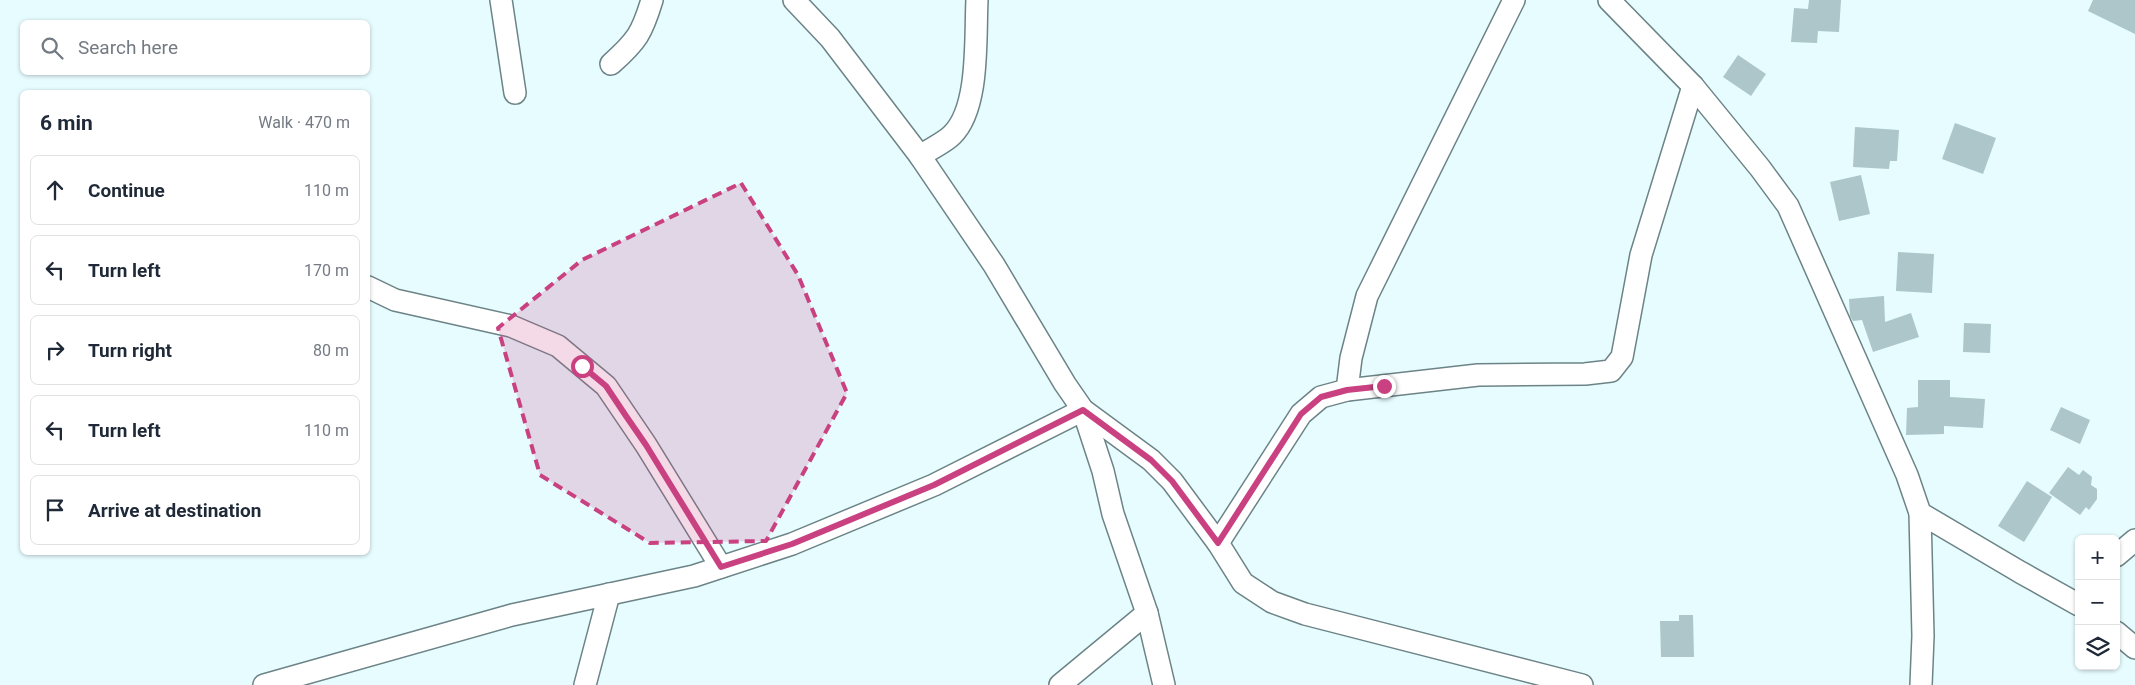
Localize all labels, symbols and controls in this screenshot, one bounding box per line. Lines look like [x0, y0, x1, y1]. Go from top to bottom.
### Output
search box [20, 20, 370, 75]
icon: search [38, 34, 66, 62]
text: Search here [78, 36, 178, 59]
text: 6 min [40, 111, 93, 135]
text: Walk · 470 m [258, 113, 350, 132]
icon: ahead [41, 176, 69, 204]
text: Continue [88, 179, 165, 202]
text: 110 m [304, 181, 349, 200]
icon: left [41, 256, 69, 284]
text: Turn left [88, 259, 161, 282]
text: 170 m [304, 261, 349, 280]
icon: right [41, 336, 69, 364]
text: Turn right [88, 339, 172, 362]
text: 80 m [313, 341, 349, 360]
route start [571, 355, 594, 378]
route end [1373, 375, 1396, 398]
icon: left [41, 416, 69, 444]
text: Turn left [88, 419, 161, 442]
text: 110 m [304, 421, 349, 440]
icon: arrive [41, 496, 69, 524]
text: Arrive at destination [88, 499, 261, 522]
map controls [2075, 535, 2120, 670]
button: + [2075, 535, 2120, 580]
button: − [2075, 580, 2120, 625]
button: layers [2075, 625, 2120, 670]

